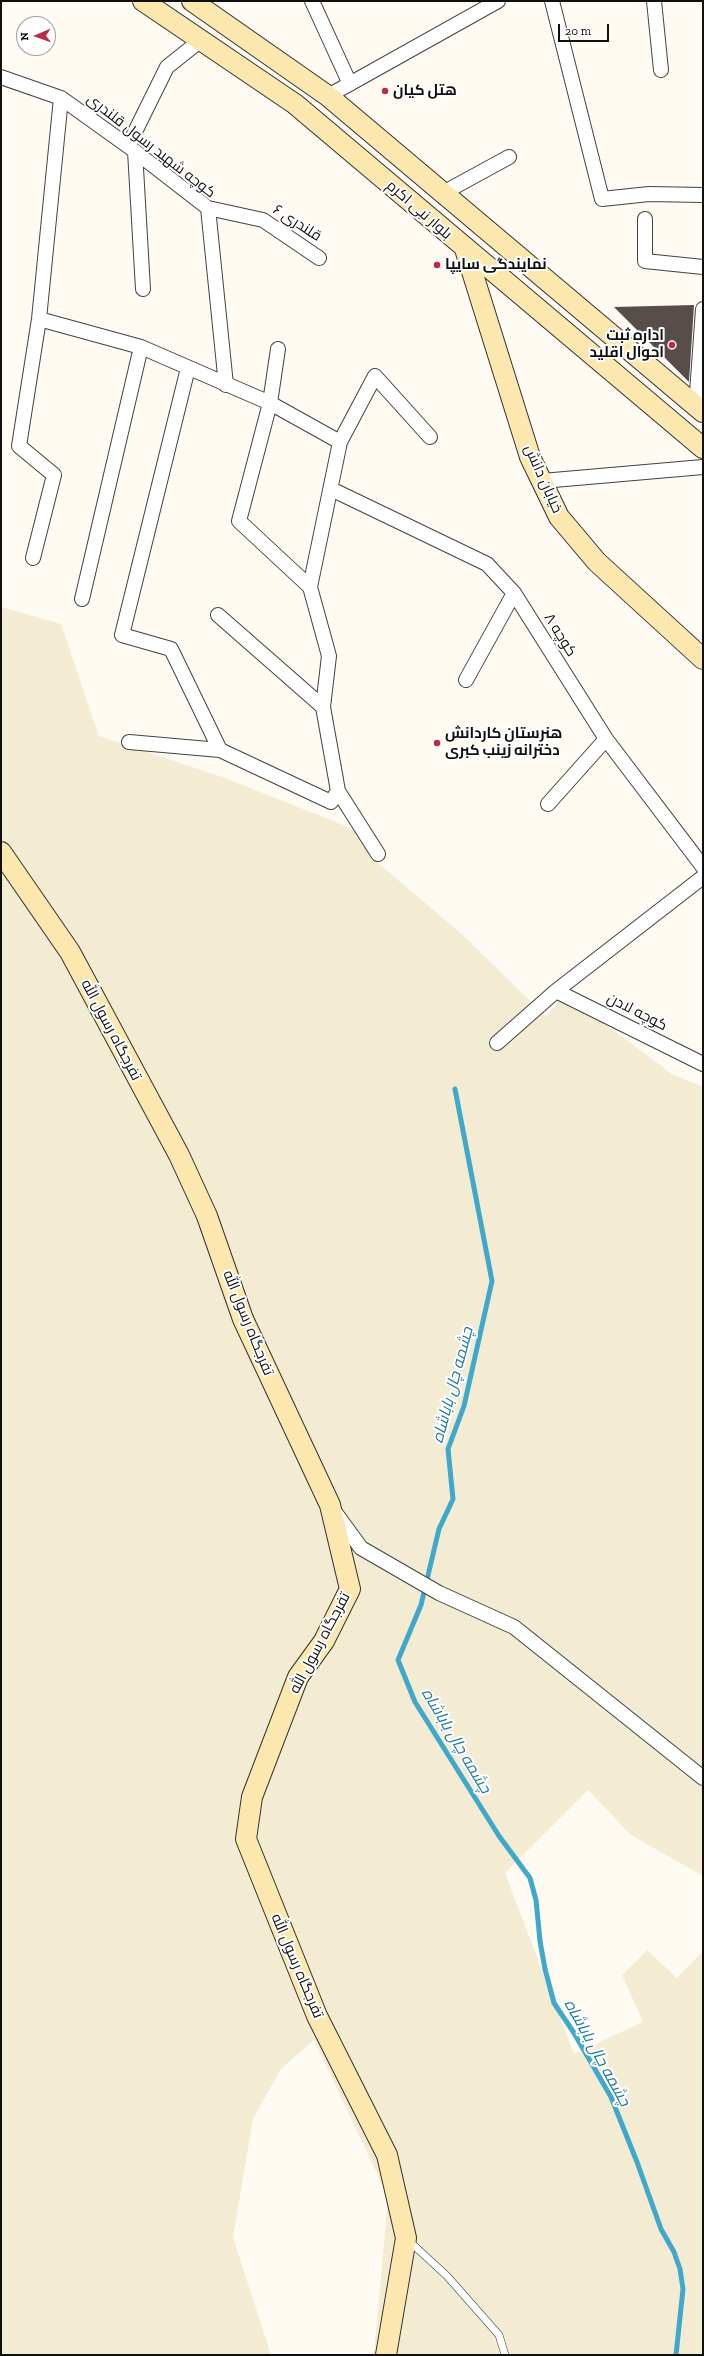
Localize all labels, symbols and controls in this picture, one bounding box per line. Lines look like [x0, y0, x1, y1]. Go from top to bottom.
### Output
north arrow [16, 16, 56, 56]
scale bar [560, 16, 611, 42]
text: 20 m [565, 24, 591, 38]
text: N [18, 32, 31, 41]
place label: هتل کیان [393, 82, 457, 100]
marker: هتل کیان [380, 86, 390, 96]
street label: کوچه شهید رسول قلندری [83, 90, 219, 202]
street label: بلوار نبی اکرم [383, 177, 455, 243]
street label: قلندری ۶ [269, 201, 325, 245]
place label: نمایندگی سایپا [445, 256, 547, 274]
marker: نمایندگی سایپا [432, 260, 442, 270]
place label: اداره ثبت احوال اقلید [589, 327, 664, 362]
marker: اداره ثبت احوال اقلید [667, 340, 677, 350]
street label: خیابان دانش [520, 442, 566, 516]
street label: کوچه ۸ [540, 610, 580, 660]
place label: هنرستان کاردانش دخترانه زینب کبری [445, 725, 562, 760]
marker: هنرستان کاردانش دخترانه زینب کبری [432, 738, 442, 748]
street label: تفرجگاه رسول الله [77, 976, 145, 1084]
street label: کوچه لادن [604, 989, 670, 1035]
street label: تفرجگاه رسول الله [219, 1268, 277, 1378]
water label: چشمه چال باباشاه [428, 1325, 478, 1445]
street label: تفرجگاه رسول الله [286, 1589, 354, 1697]
water label: چشمه چال باباشاه [417, 1685, 495, 1797]
street label: تفرجگاه رسول الله [267, 1911, 327, 2021]
water label: چشمه چال باباشاه [560, 1996, 634, 2110]

